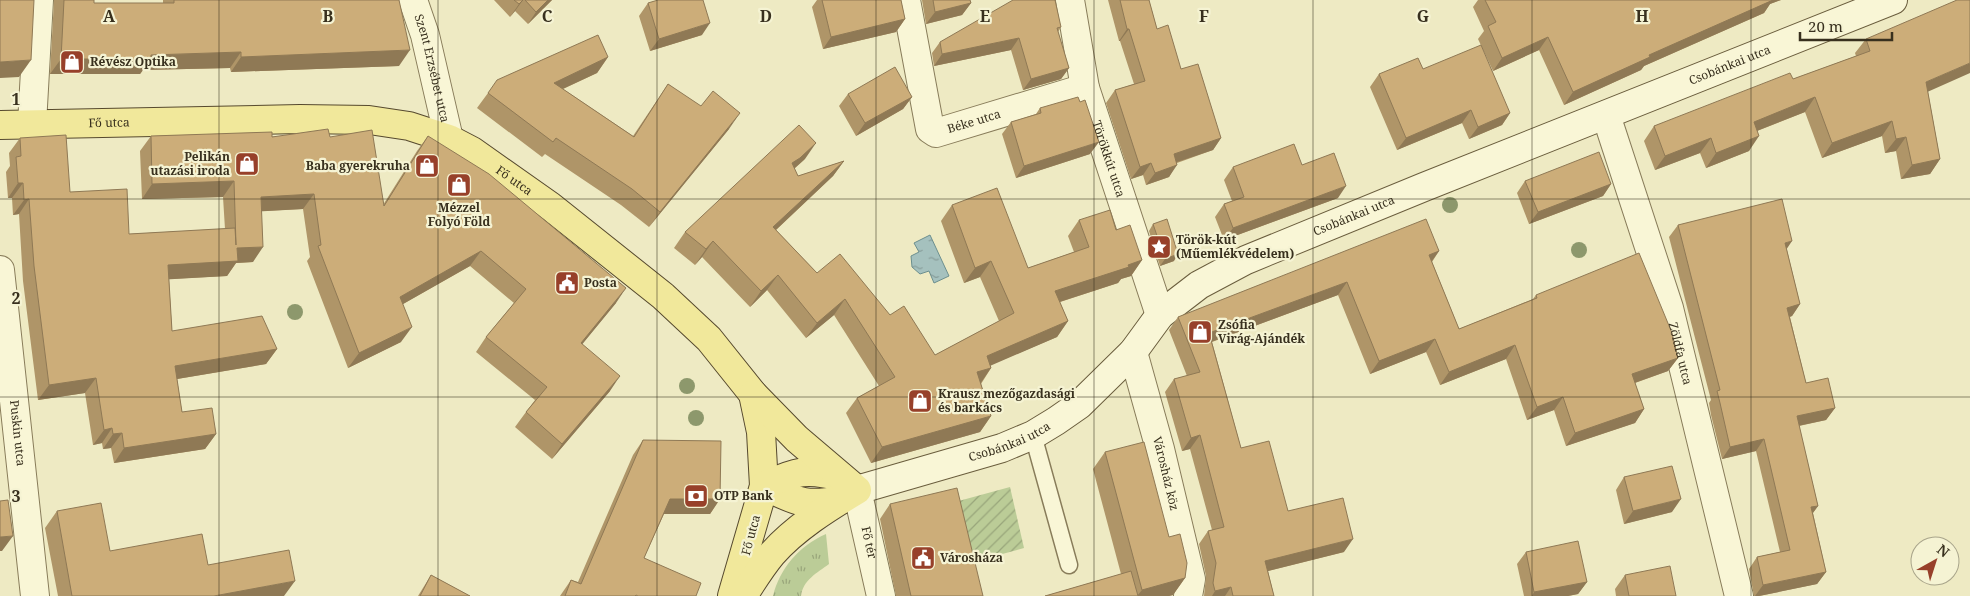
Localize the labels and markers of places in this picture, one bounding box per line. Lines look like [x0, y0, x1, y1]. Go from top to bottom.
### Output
shop icon: Révész Optika [59, 49, 85, 75]
place label: Révész Optika [90, 53, 176, 70]
place label: Pelikán utazási iroda [150, 148, 230, 179]
shop icon: Pelikán utazási iroda [234, 151, 260, 177]
shop icon: Baba gyerekruha [414, 153, 440, 179]
place label: Baba gyerekruha [306, 157, 410, 174]
shop icon: Mézzel Folyó Föld [446, 172, 472, 198]
place label: Mézzel Folyó Föld [428, 199, 490, 230]
place label: Török-kút (Műemlékvédelem) [1176, 231, 1294, 262]
place icon: Török-kút (Műemlékvédelem) [1146, 234, 1172, 260]
public building icon: Posta [554, 270, 580, 296]
place label: Posta [584, 274, 617, 291]
place label: Zsófia Virág-Ajándék [1218, 316, 1305, 347]
shop icon: Zsófia Virág-Ajándék [1187, 319, 1213, 345]
place label: Krausz mezőgazdasági és barkács [938, 385, 1076, 416]
shop icon: Krausz mezőgazdasági és barkács [907, 388, 933, 414]
bank icon: OTP Bank [683, 483, 709, 509]
place label: OTP Bank [714, 487, 773, 504]
public building icon: Városháza [910, 545, 936, 571]
place label: Városháza [940, 549, 1003, 566]

